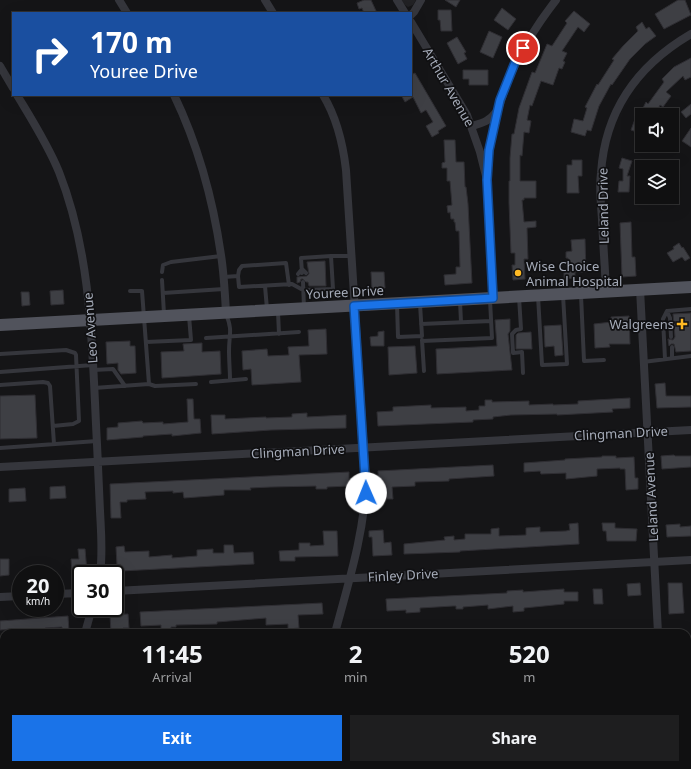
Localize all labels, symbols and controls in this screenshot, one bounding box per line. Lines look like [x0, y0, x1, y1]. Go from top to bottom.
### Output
text: 170 m [90, 23, 173, 61]
icon: right [24, 28, 76, 80]
pin [506, 31, 540, 65]
icon: arrive [512, 37, 534, 59]
street label: Arthur Avenue [419, 44, 479, 130]
text: Youree Drive [90, 59, 198, 83]
map controls [635, 108, 679, 204]
button: sound [635, 108, 679, 152]
button: layers [635, 160, 679, 204]
street label: Leland Drive [593, 168, 613, 244]
place label: Wise Choice Animal Hospital [526, 257, 622, 290]
marker: Wise Choice Animal Hospital [513, 268, 523, 278]
street label: Youree Drive [306, 281, 384, 303]
street label: Leo Avenue [79, 292, 101, 364]
place label: Walgreens [609, 315, 674, 333]
marker: Walgreens [677, 319, 687, 329]
street label: Clingman Drive [574, 422, 668, 444]
street label: Clingman Drive [251, 440, 345, 462]
street label: Leland Avenue [640, 452, 662, 542]
position arrow [345, 472, 387, 514]
street label: Finley Drive [367, 564, 439, 586]
speed limit sign: 30 [72, 565, 124, 617]
text: 20 [27, 572, 49, 599]
text: km/h [26, 594, 50, 608]
text: 11:45 [141, 637, 203, 670]
text: 2 [349, 637, 363, 670]
text: 520 [509, 637, 550, 670]
text: Arrival [152, 668, 192, 686]
text: min [344, 668, 367, 686]
text: m [523, 668, 535, 686]
button: Exit [12, 715, 342, 761]
button: Share [350, 715, 679, 761]

